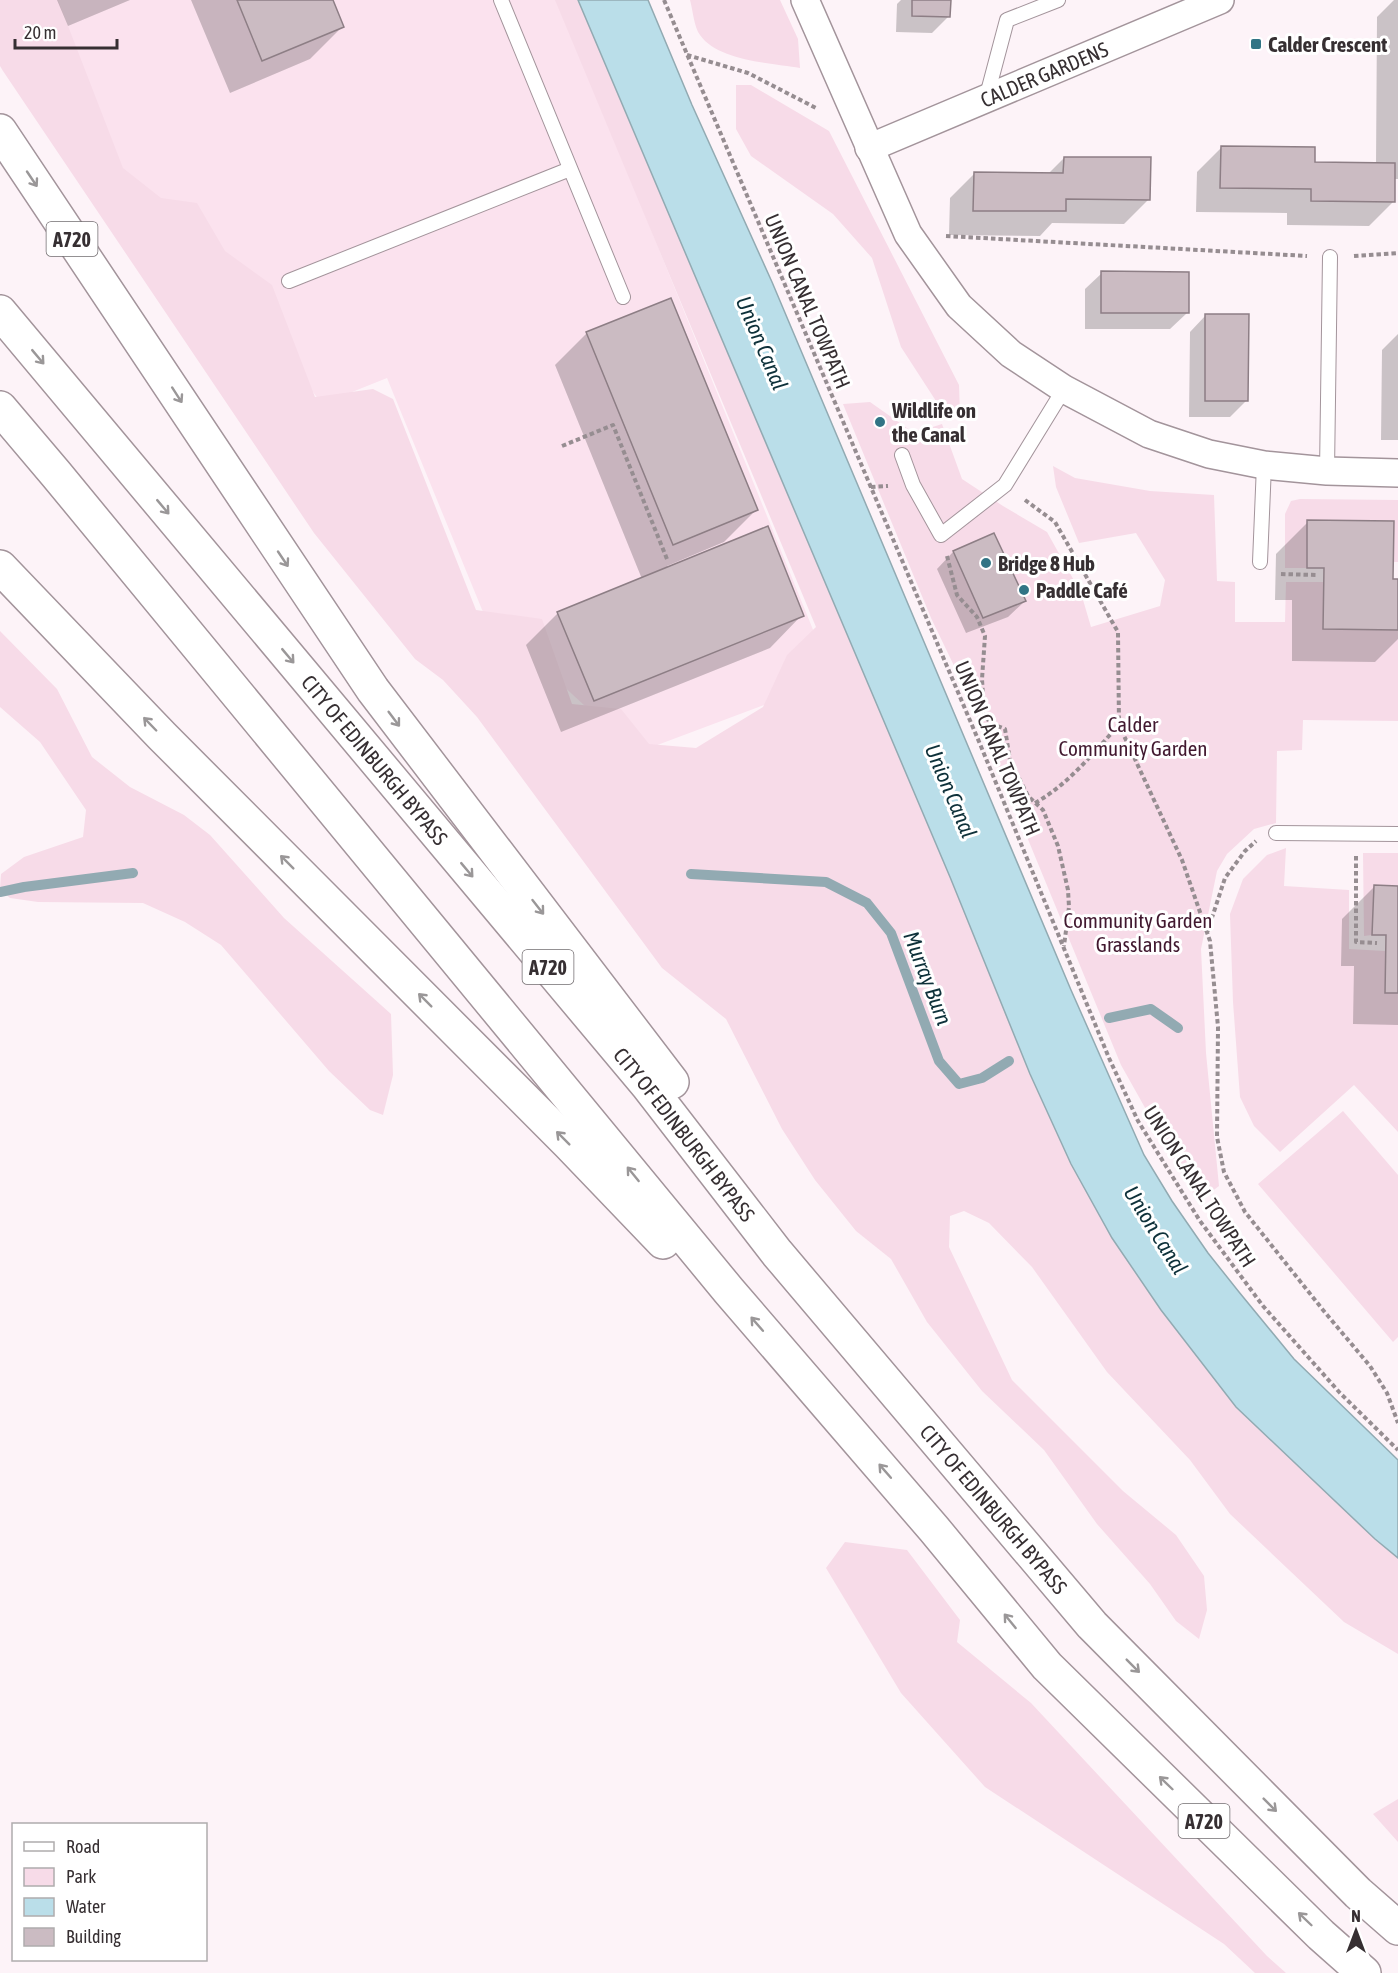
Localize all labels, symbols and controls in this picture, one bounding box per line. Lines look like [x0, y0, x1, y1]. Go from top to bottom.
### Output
scale bar [15, 12, 117, 50]
text: 20 m [24, 22, 56, 43]
place label: Calder Crescent [1268, 32, 1387, 56]
street label: CALDER GARDENS [977, 37, 1111, 112]
marker: Calder Crescent [1249, 37, 1263, 51]
one-way arrow [26, 171, 39, 188]
street label: UNION CANAL TOWPATH [760, 210, 856, 392]
road number: A720 [46, 222, 98, 256]
water label: Union Canal [731, 292, 793, 394]
one-way arrow [31, 349, 44, 365]
one-way arrow [170, 387, 183, 404]
place label: Wildlife on the Canal [891, 398, 976, 446]
marker: Wildlife on the Canal [873, 415, 887, 429]
one-way arrow [156, 499, 169, 515]
one-way arrow [277, 550, 290, 567]
place label: Bridge 8 Hub [998, 551, 1095, 575]
marker: Bridge 8 Hub [979, 556, 993, 570]
place label: Paddle Café [1036, 578, 1128, 602]
marker: Paddle Café [1017, 583, 1031, 597]
one-way arrow [281, 648, 295, 663]
street label: UNION CANAL TOWPATH [950, 657, 1046, 839]
street label: CITY OF EDINBURGH BYPASS [297, 670, 453, 850]
one-way arrow [387, 711, 400, 727]
park label: Calder Community Garden [1058, 712, 1208, 760]
one-way arrow [143, 716, 158, 731]
water label: Union Canal [920, 740, 982, 842]
one-way arrow [280, 855, 295, 870]
one-way arrow [460, 862, 474, 877]
one-way arrow [531, 899, 544, 915]
park label: Community Garden Grasslands [1063, 908, 1213, 956]
water label: Murray Burn [898, 927, 958, 1029]
road number: A720 [522, 950, 574, 984]
one-way arrow [417, 993, 432, 1008]
street label: CITY OF EDINBURGH BYPASS [609, 1043, 760, 1226]
street label: UNION CANAL TOWPATH [1139, 1101, 1261, 1271]
one-way arrow [555, 1131, 570, 1146]
one-way arrow [626, 1166, 639, 1182]
water label: Union Canal [1119, 1181, 1193, 1279]
one-way arrow [750, 1317, 764, 1332]
street label: CITY OF EDINBURGH BYPASS [916, 1420, 1072, 1599]
one-way arrow [878, 1464, 892, 1479]
one-way arrow [1003, 1614, 1017, 1629]
one-way arrow [1126, 1659, 1141, 1674]
one-way arrow [1158, 1775, 1173, 1790]
one-way arrow [1263, 1797, 1278, 1812]
road number: A720 [1178, 1804, 1230, 1838]
legend [12, 1823, 207, 1961]
text: Road [66, 1836, 100, 1857]
text: Park [66, 1866, 96, 1887]
text: Water [66, 1896, 106, 1917]
north arrow [1326, 1901, 1386, 1961]
text: N [1351, 1907, 1361, 1925]
one-way arrow [1298, 1912, 1313, 1927]
text: Building [66, 1926, 121, 1947]

